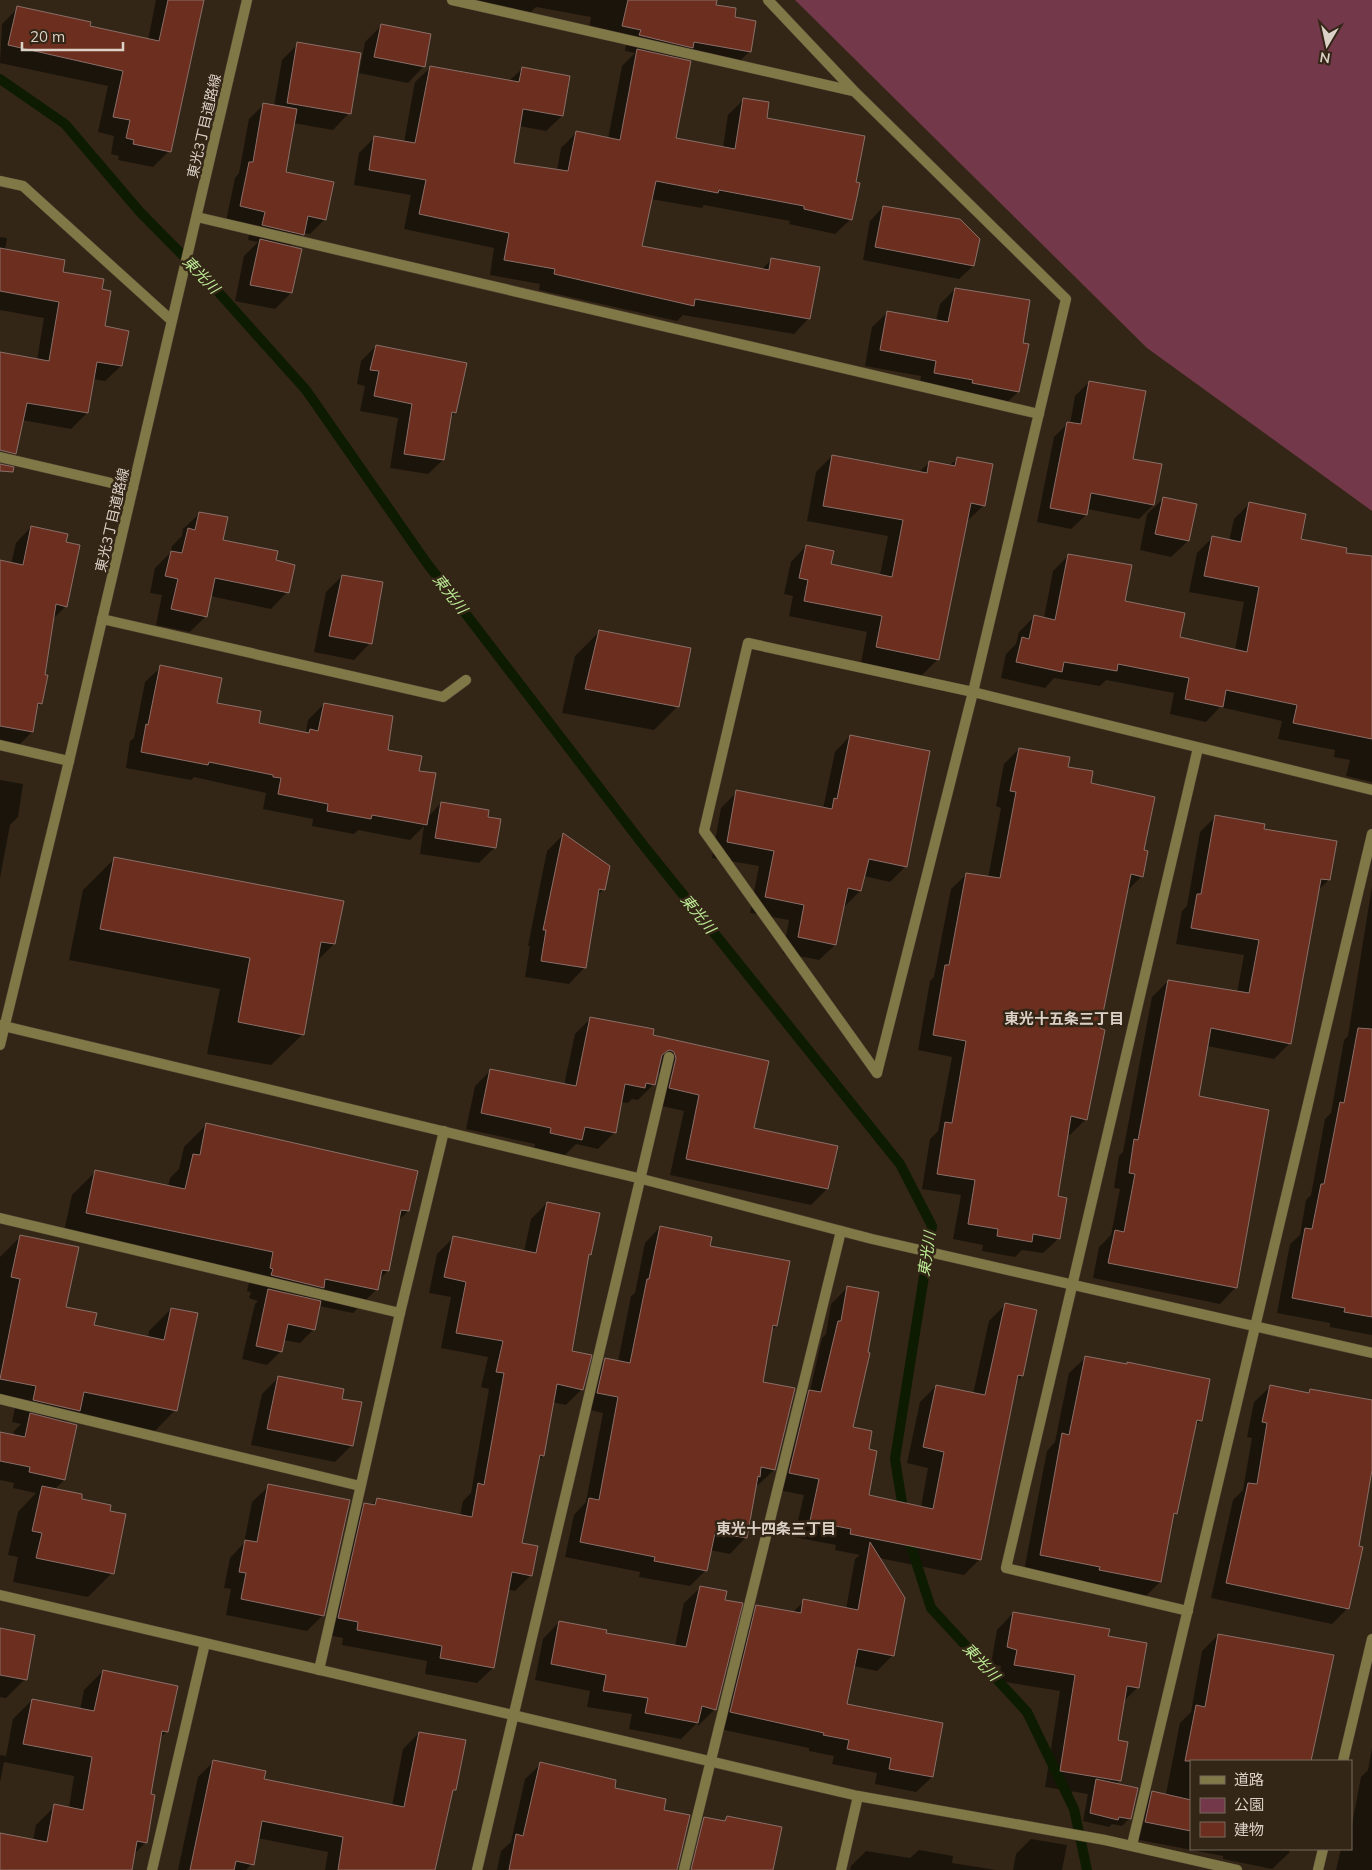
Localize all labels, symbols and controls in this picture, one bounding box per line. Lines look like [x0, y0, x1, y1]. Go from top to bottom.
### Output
scale bar [22, 20, 124, 52]
north arrow [1302, 20, 1352, 70]
text: 20 m [30, 27, 65, 46]
text: N [1318, 48, 1332, 68]
street label: 東光3丁目道路線 [183, 72, 225, 180]
water label: 東光川 [179, 252, 225, 299]
street label: 東光3丁目道路線 [91, 466, 133, 574]
water label: 東光川 [429, 570, 473, 619]
water label: 東光川 [677, 890, 721, 939]
district label: 東光十五条三丁目 [1004, 1009, 1124, 1028]
water label: 東光川 [914, 1228, 939, 1278]
district label: 東光十四条三丁目 [716, 1519, 836, 1538]
water label: 東光川 [959, 1639, 1005, 1686]
legend [1190, 1760, 1352, 1850]
text: 道路 [1234, 1770, 1264, 1789]
text: 公園 [1234, 1795, 1264, 1814]
text: 建物 [1234, 1820, 1264, 1839]

